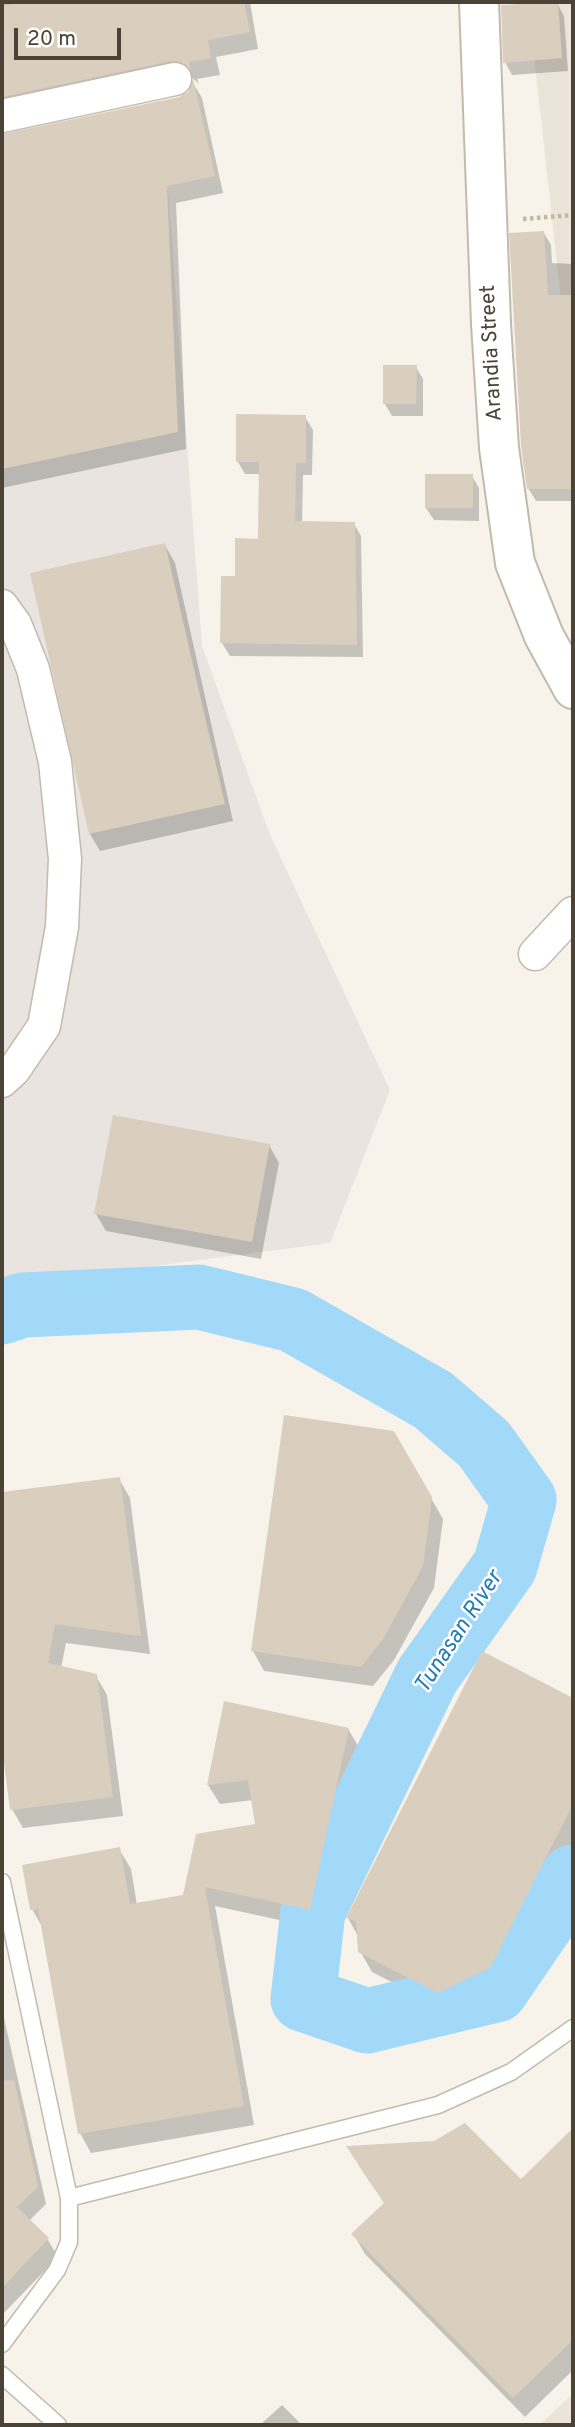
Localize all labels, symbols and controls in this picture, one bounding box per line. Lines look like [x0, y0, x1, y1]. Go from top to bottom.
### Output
scale bar [18, 14, 124, 58]
text: 20 m [27, 26, 76, 53]
street label: Arandia Street [477, 284, 509, 422]
water label: Tunasan River [410, 1566, 510, 1700]

